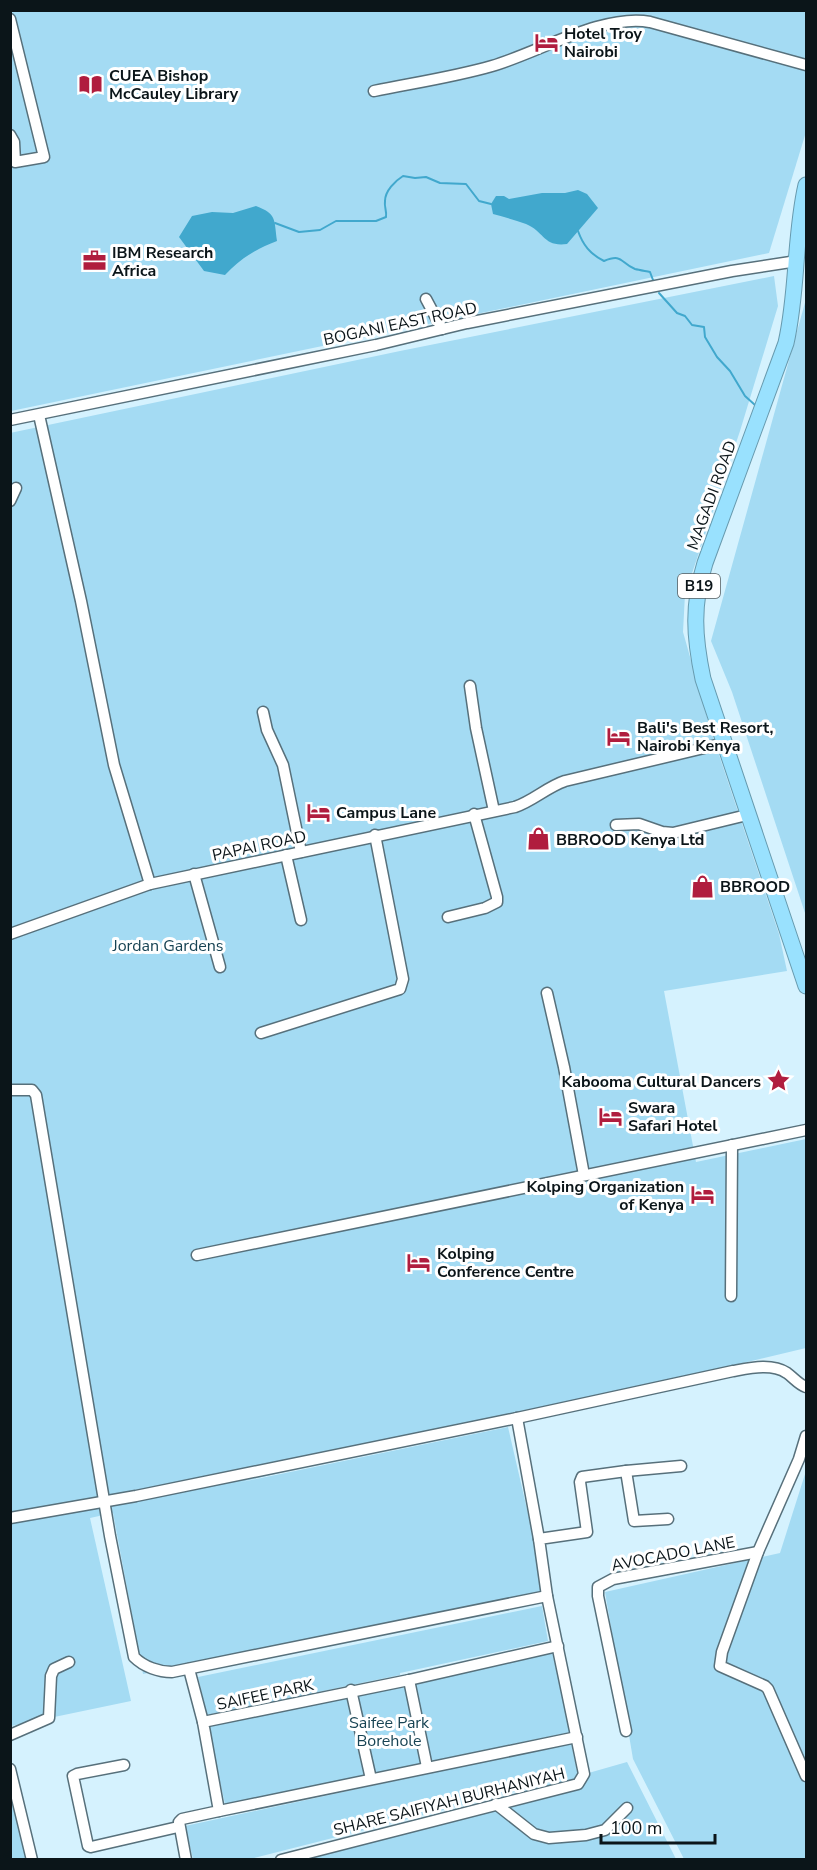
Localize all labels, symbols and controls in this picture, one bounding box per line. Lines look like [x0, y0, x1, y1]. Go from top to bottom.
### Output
place label: Hotel Troy Nairobi [564, 23, 643, 63]
hotel icon: Hotel Troy Nairobi [533, 29, 559, 55]
place label: CUEA Bishop McCauley Library [109, 65, 239, 105]
library icon: CUEA Bishop McCauley Library [78, 71, 104, 97]
place label: IBM Research Africa [112, 242, 213, 282]
office icon: IBM Research Africa [81, 248, 107, 274]
street label: BOGANI EAST ROAD [321, 297, 479, 351]
street label: MAGADI ROAD [682, 438, 742, 553]
road number: B19 [678, 574, 720, 598]
place label: Bali's Best Resort, Nairobi Kenya [637, 717, 773, 757]
hotel icon: Bali's Best Resort, Nairobi Kenya [606, 723, 632, 749]
hotel icon: Campus Lane [305, 799, 331, 825]
place label: Campus Lane [336, 802, 436, 824]
street label: PAPAI ROAD [210, 825, 308, 867]
shop icon: BBROOD Kenya Ltd [525, 826, 551, 852]
place label: BBROOD Kenya Ltd [556, 829, 704, 851]
shop icon: BBROOD [689, 873, 715, 899]
place label: BBROOD [720, 876, 790, 898]
park label: Jordan Gardens [111, 935, 224, 957]
place icon: Kabooma Cultural Dancers [766, 1068, 792, 1094]
place label: Kabooma Cultural Dancers [562, 1071, 761, 1093]
place label: Swara Safari Hotel [628, 1097, 717, 1137]
hotel icon: Swara Safari Hotel [597, 1103, 623, 1129]
place label: Kolping Organization of Kenya [527, 1176, 684, 1216]
hotel icon: Kolping Organization of Kenya [689, 1182, 715, 1208]
place label: Kolping Conference Centre [437, 1243, 574, 1283]
hotel icon: Kolping Conference Centre [406, 1249, 432, 1275]
street label: AVOCADO LANE [610, 1531, 737, 1577]
street label: SAIFEE PARK [215, 1674, 317, 1716]
park label: Saifee Park Borehole [349, 1712, 430, 1752]
street label: SHARE SAIFIYAH BURHANIYAH [331, 1763, 567, 1841]
scale bar [601, 1807, 715, 1845]
text: 100 m [610, 1816, 662, 1840]

